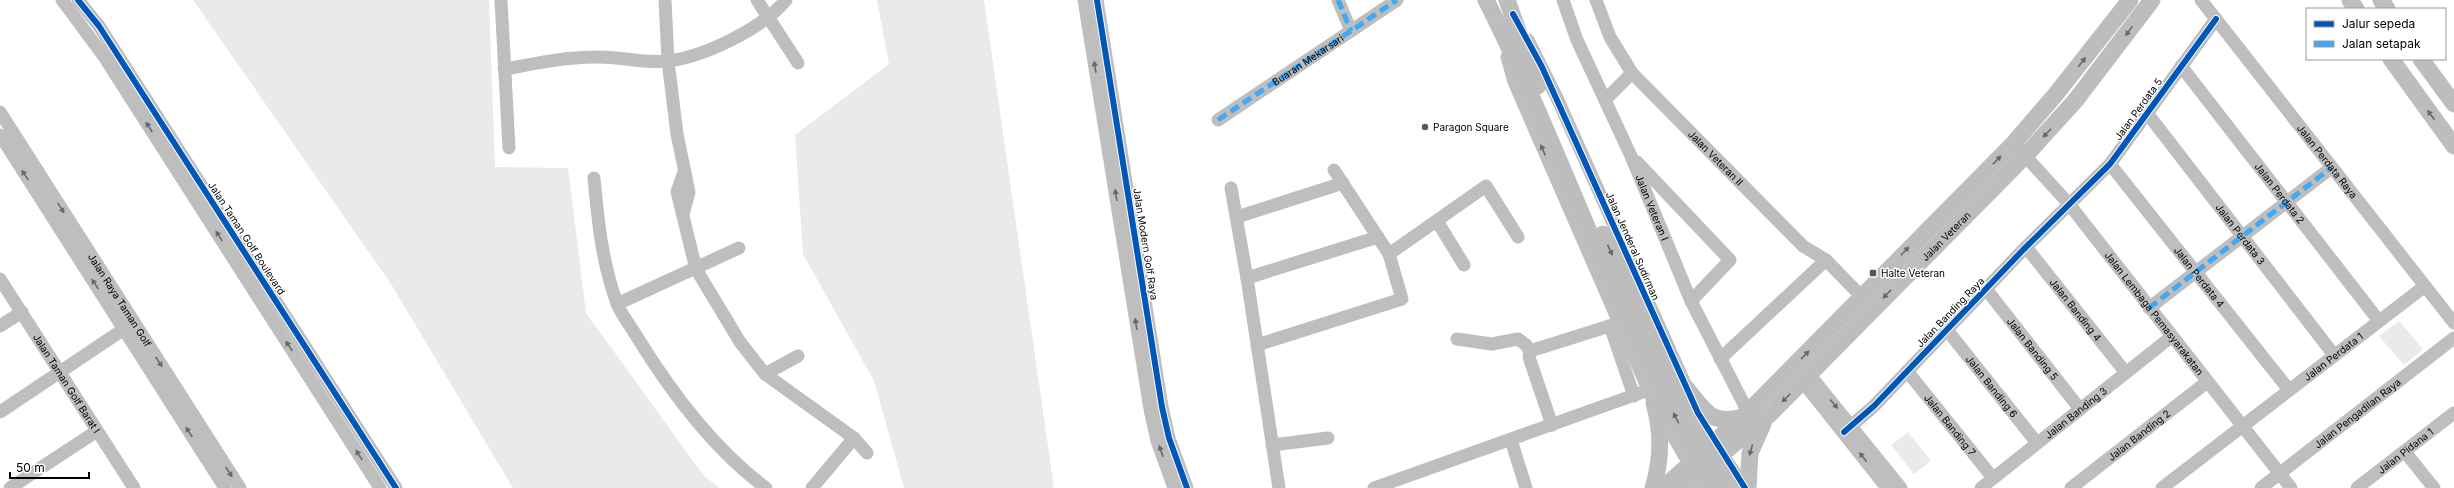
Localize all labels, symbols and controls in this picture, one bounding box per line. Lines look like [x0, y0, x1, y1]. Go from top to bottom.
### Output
legend [2306, 8, 2446, 60]
text: Jalur sepeda [2342, 16, 2415, 31]
one-way arrow [2125, 26, 2133, 37]
street label: Buaran Mekarsari [1270, 32, 1346, 88]
text: Jalan setapak [2342, 36, 2421, 51]
one-way arrow [2078, 56, 2087, 67]
one-way arrow [1092, 61, 1098, 73]
street label: Jalan Perdata 5 [2112, 76, 2164, 142]
one-way arrow [2427, 109, 2435, 120]
place label: Paragon Square [1433, 121, 1509, 133]
one-way arrow [145, 122, 153, 132]
marker: Paragon Square [1420, 122, 1430, 132]
street label: Jalan Perdata Raya [2295, 122, 2360, 201]
street label: Jalan Veteran II [1686, 128, 1746, 188]
one-way arrow [2043, 128, 2052, 137]
one-way arrow [1540, 144, 1546, 155]
one-way arrow [1992, 155, 2002, 165]
street label: Jalan Perdata 2 [2252, 160, 2307, 226]
one-way arrow [21, 170, 29, 180]
street label: Jalan Veteran I [1633, 173, 1671, 242]
street label: Jalan Taman Golf Boulevard [206, 179, 288, 297]
street label: Jalan Modern Golf Raya [1131, 187, 1161, 301]
one-way arrow [1113, 189, 1119, 201]
street label: Jalan Jenderal Sudirman [1604, 190, 1662, 302]
street label: Jalan Perdata 3 [2213, 201, 2268, 267]
one-way arrow [57, 203, 65, 213]
street label: Jalan Veteran [1919, 209, 1973, 263]
one-way arrow [215, 231, 223, 241]
one-way arrow [1607, 244, 1613, 255]
street label: Jalan Perdata 4 [2172, 244, 2227, 310]
one-way arrow [1900, 246, 1910, 256]
street label: Jalan Lembaga Pemasyarakatan [2102, 249, 2206, 377]
street label: Jalan Raya Taman Golf [86, 251, 154, 349]
place label: Halte Veteran [1881, 267, 1945, 279]
marker: Halte Veteran [1868, 268, 1878, 278]
street label: Jalan Banding Raya [1914, 275, 1986, 349]
street label: Jalan Banding 4 [2047, 276, 2104, 343]
one-way arrow [91, 279, 99, 290]
one-way arrow [1883, 290, 1892, 299]
street label: Jalan Banding 5 [2005, 315, 2061, 382]
one-way arrow [1133, 318, 1139, 330]
street label: Jalan Perdata 1 [2301, 330, 2365, 383]
street label: Jalan Taman Golf Barat I [31, 332, 103, 435]
one-way arrow [285, 341, 293, 351]
one-way arrow [1800, 350, 1809, 360]
street label: Jalan Banding 6 [1964, 353, 2020, 420]
one-way arrow [155, 357, 162, 368]
street label: Jalan Pengadilan Raya [2312, 376, 2403, 451]
street label: Jalan Banding 3 [2042, 384, 2109, 441]
street label: Jalan Banding 7 [1922, 392, 1979, 458]
one-way arrow [1781, 393, 1791, 403]
one-way arrow [1830, 398, 1839, 409]
street label: Jalan Banding 2 [2105, 407, 2172, 463]
one-way arrow [1673, 412, 1679, 424]
street label: Jalan Pidana 1 [2375, 425, 2435, 476]
one-way arrow [185, 426, 193, 437]
one-way arrow [1748, 444, 1754, 456]
one-way arrow [1157, 445, 1163, 457]
one-way arrow [355, 450, 363, 460]
one-way arrow [1859, 452, 1867, 463]
scale bar [10, 454, 89, 480]
text: 50 m [16, 460, 45, 475]
one-way arrow [225, 467, 233, 477]

